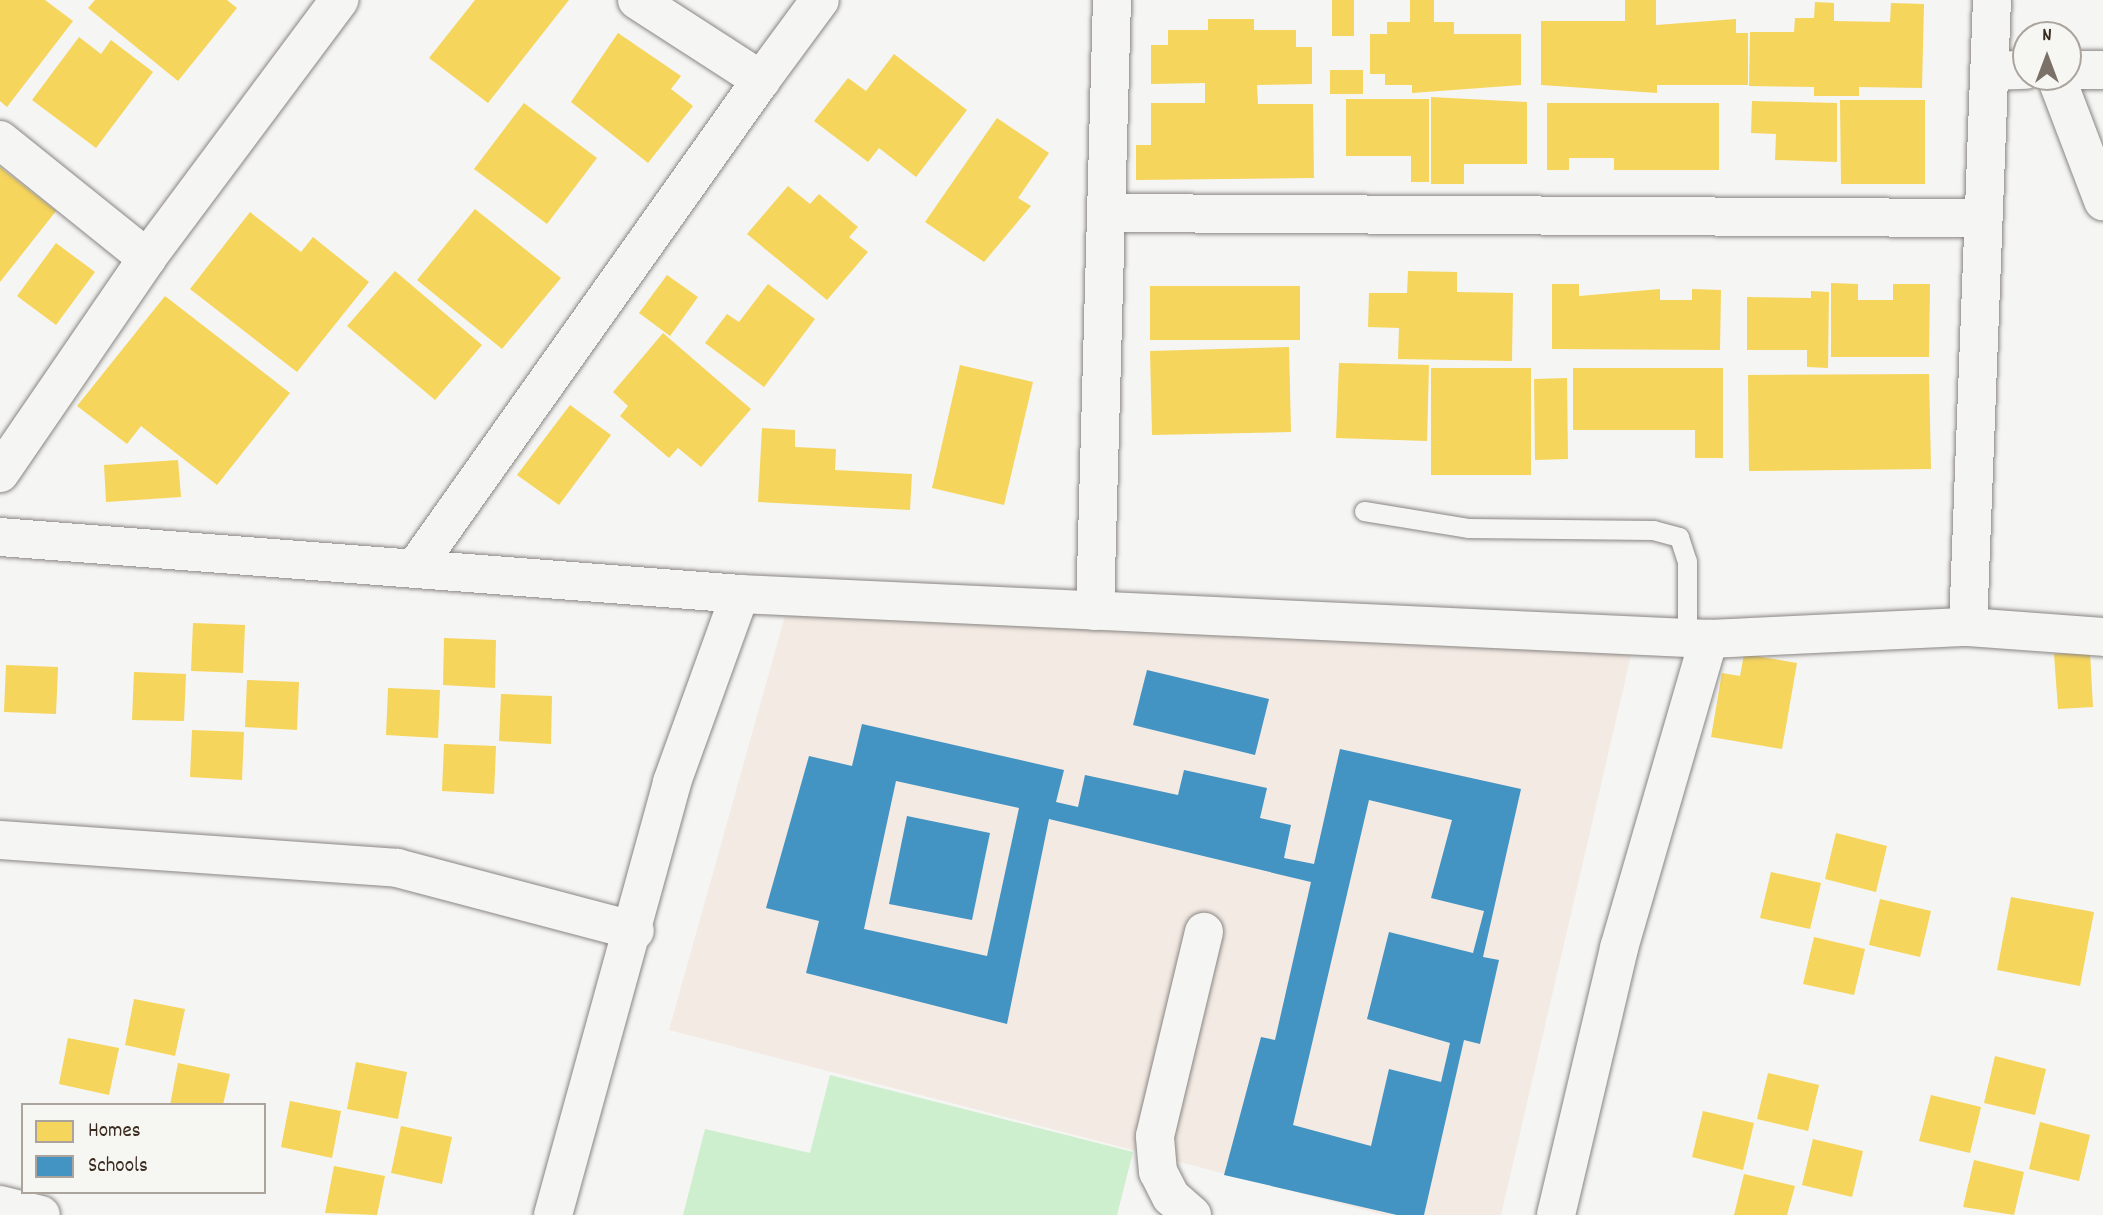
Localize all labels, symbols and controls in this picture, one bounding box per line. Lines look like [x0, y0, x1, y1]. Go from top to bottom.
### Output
north arrow [2012, 21, 2082, 91]
text: N [2042, 23, 2052, 50]
legend [21, 1103, 266, 1194]
text: Homes [88, 1117, 141, 1147]
text: Schools [88, 1152, 148, 1182]

